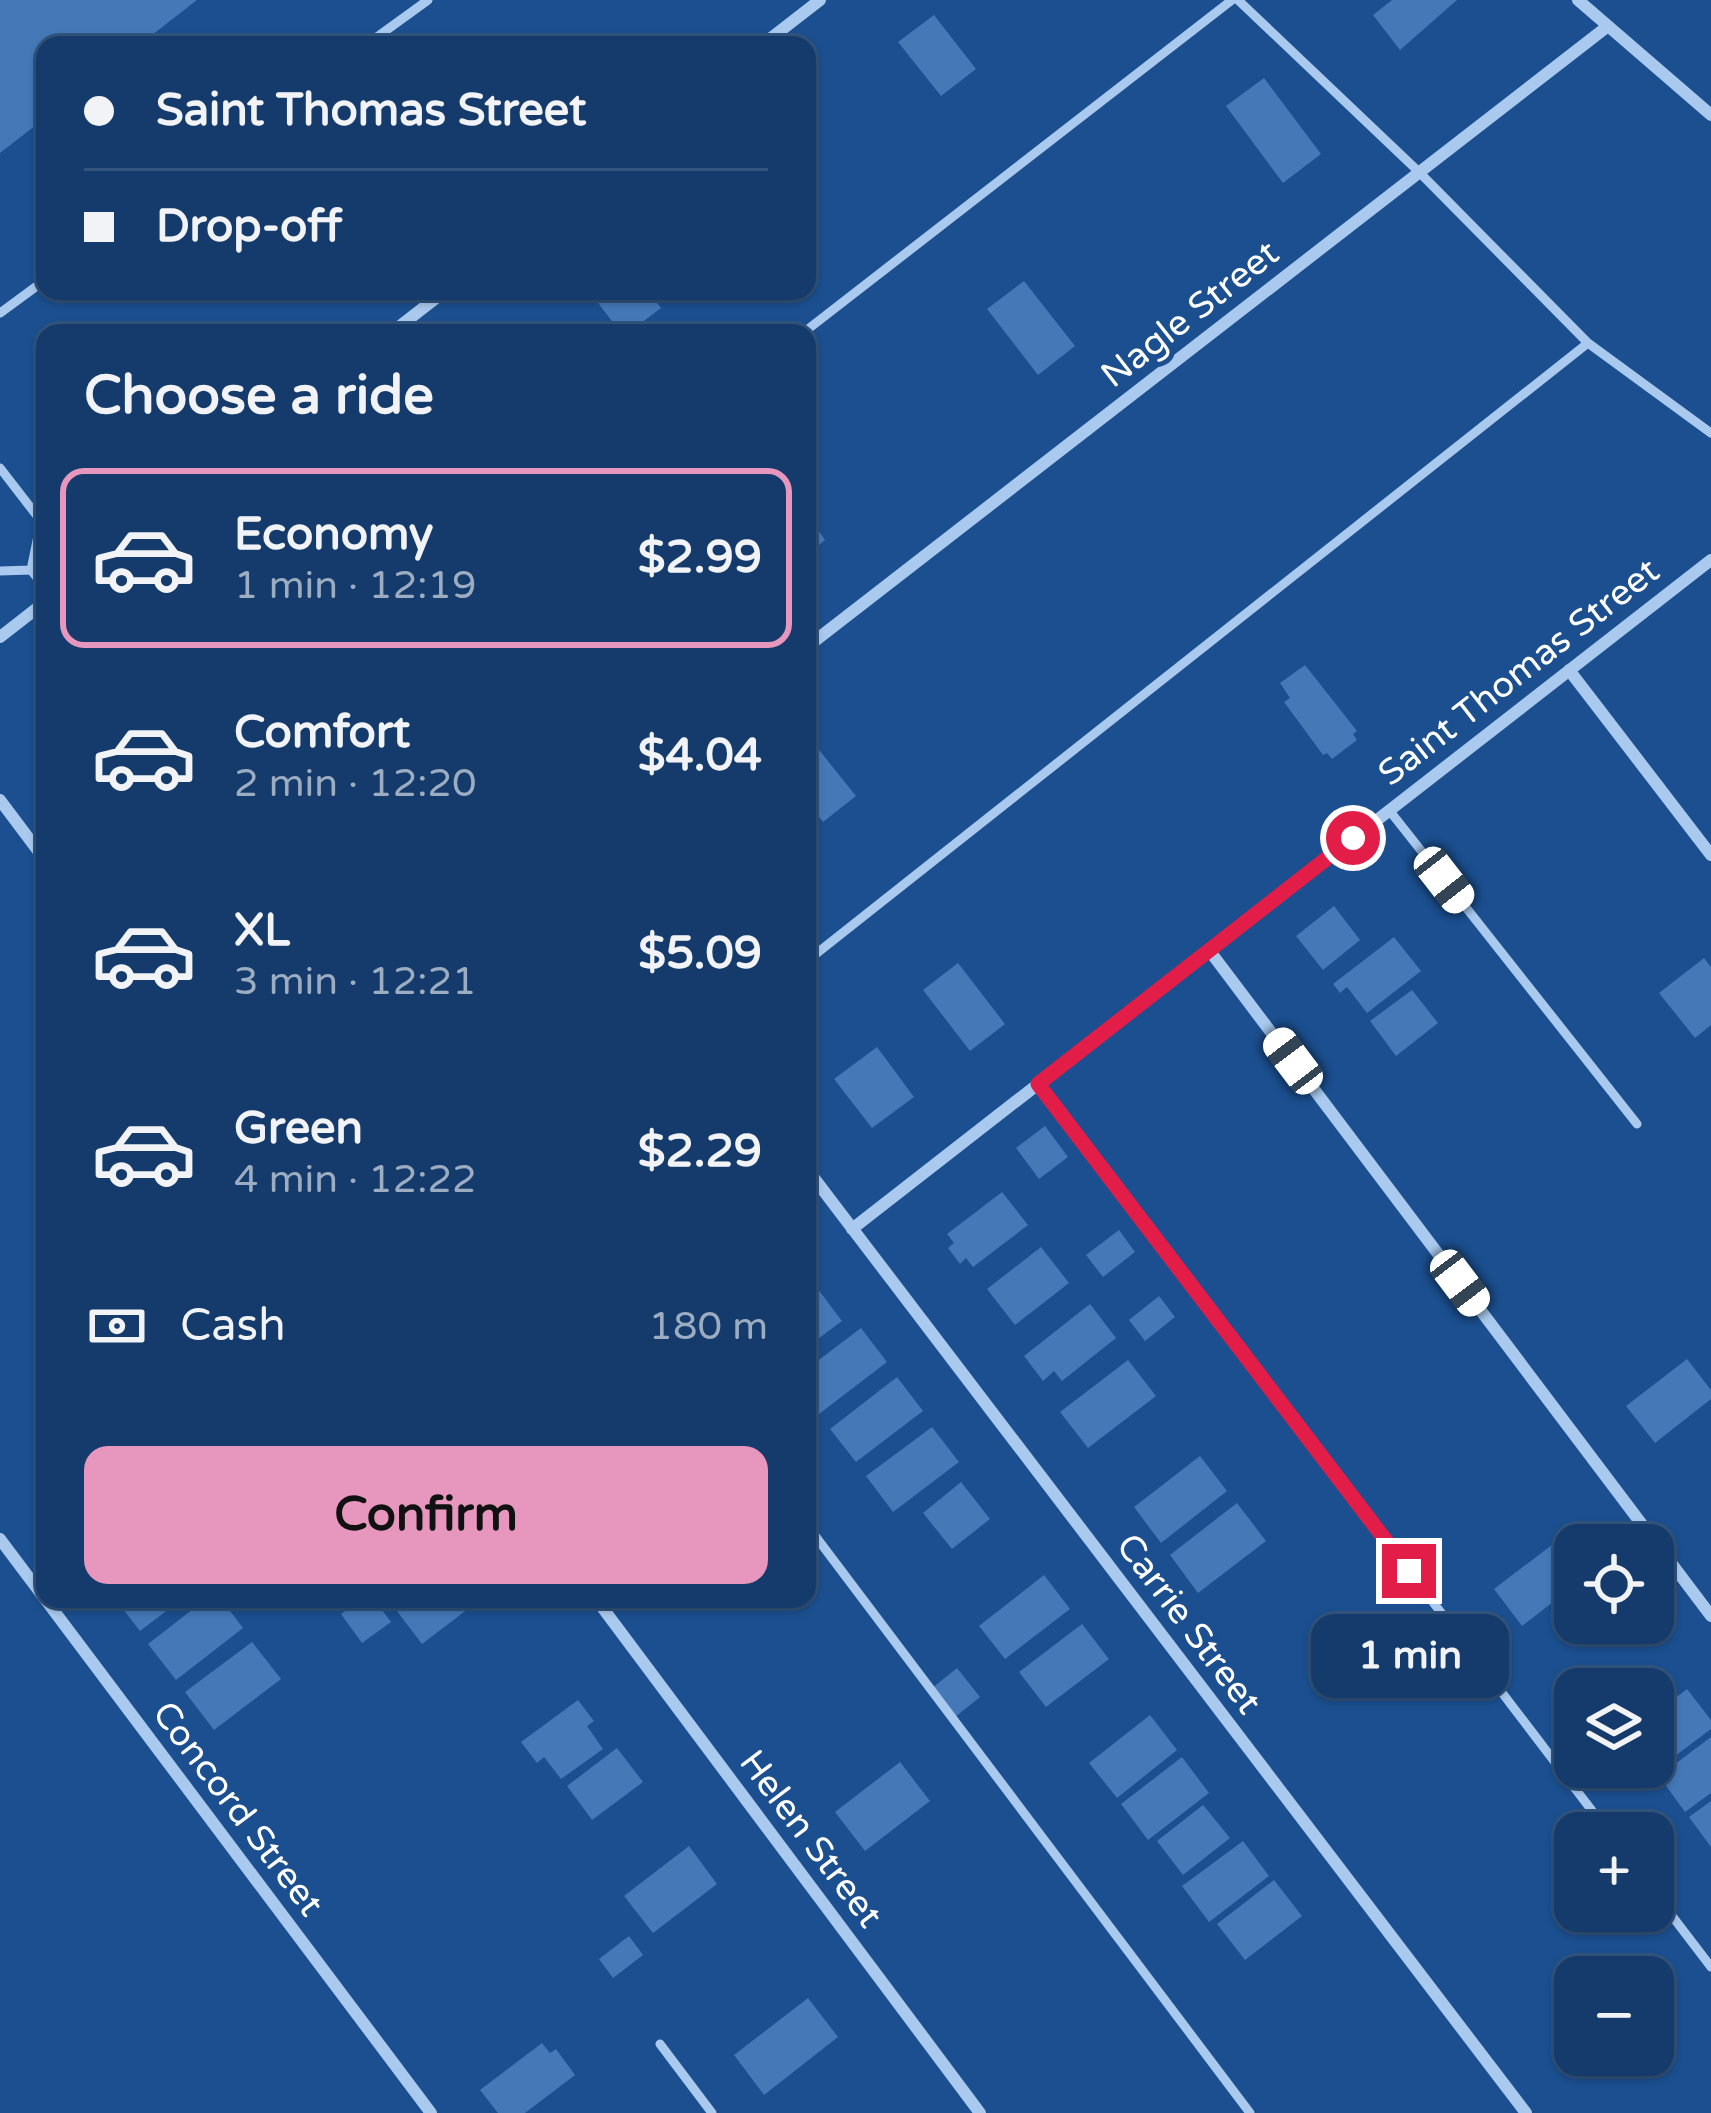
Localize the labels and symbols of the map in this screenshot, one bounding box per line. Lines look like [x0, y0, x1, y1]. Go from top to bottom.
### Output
street label: Nagle Street [1093, 232, 1287, 397]
street label: Saint Thomas Street [1370, 549, 1668, 795]
route start [1326, 811, 1380, 865]
car [1408, 841, 1480, 919]
car [1257, 1021, 1329, 1101]
car [1424, 1243, 1496, 1323]
street label: Carrie Street [1107, 1525, 1270, 1722]
route end [1382, 1544, 1436, 1598]
callout: 1 min [1310, 1613, 1508, 1697]
street label: Concord Street [143, 1693, 332, 1925]
street label: Helen Street [730, 1742, 891, 1936]

